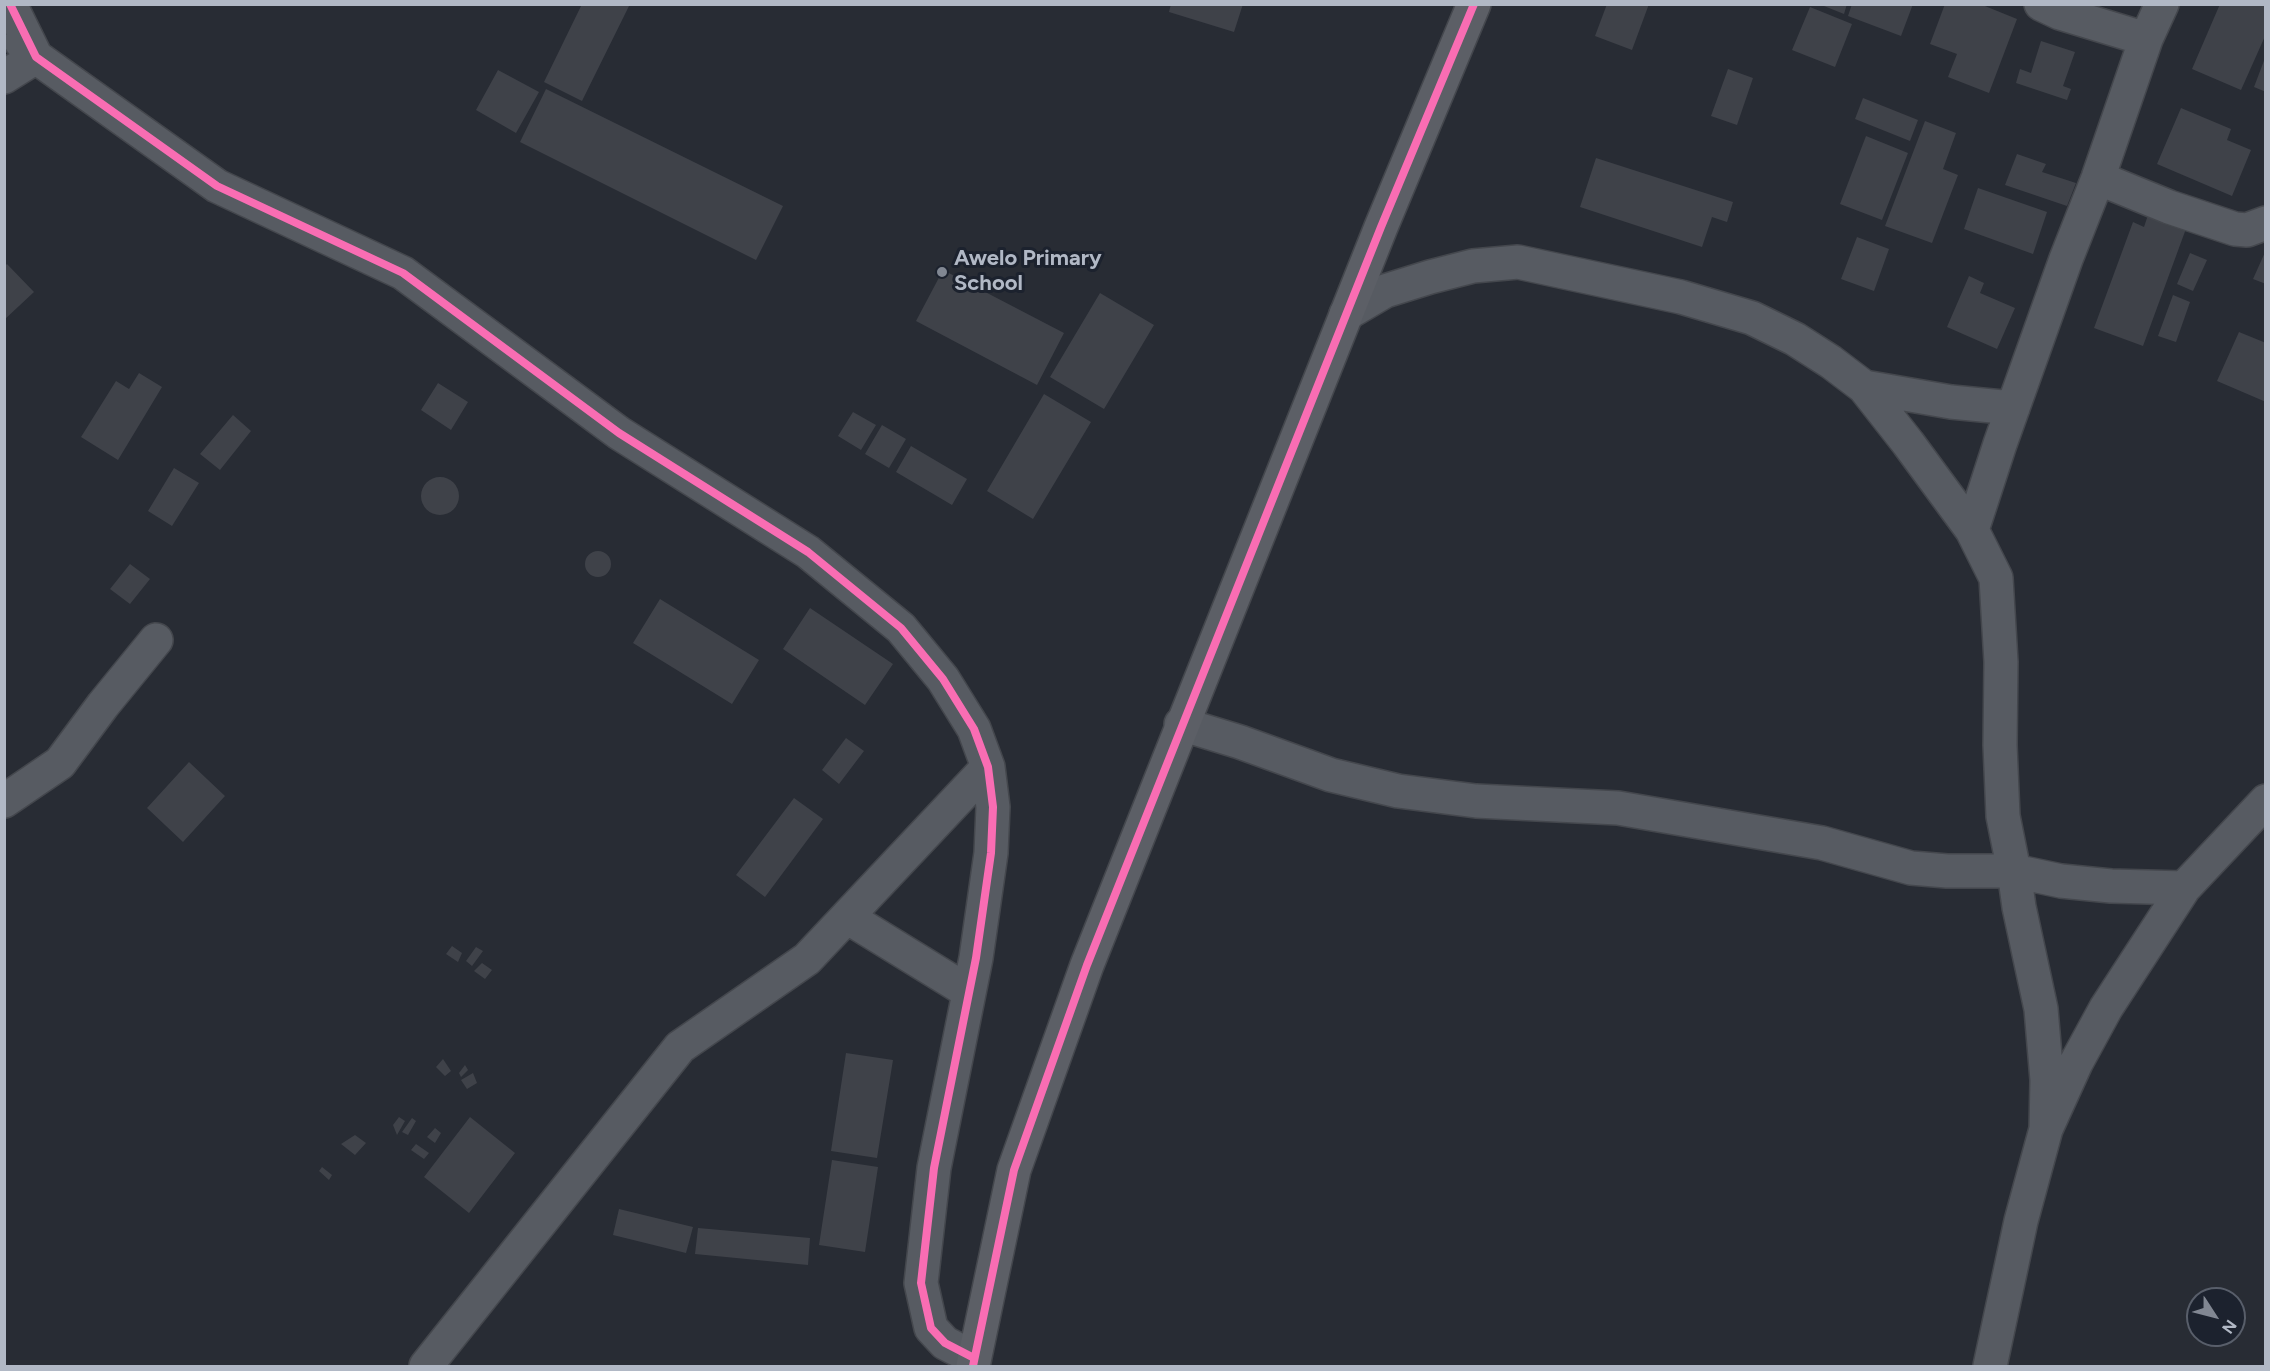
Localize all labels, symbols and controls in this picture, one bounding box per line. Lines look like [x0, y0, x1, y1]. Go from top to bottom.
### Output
place label: Awelo Primary School [954, 246, 1102, 298]
marker: Awelo Primary School [935, 265, 949, 279]
north arrow [2186, 1287, 2246, 1347]
text: N [2218, 1316, 2241, 1337]

